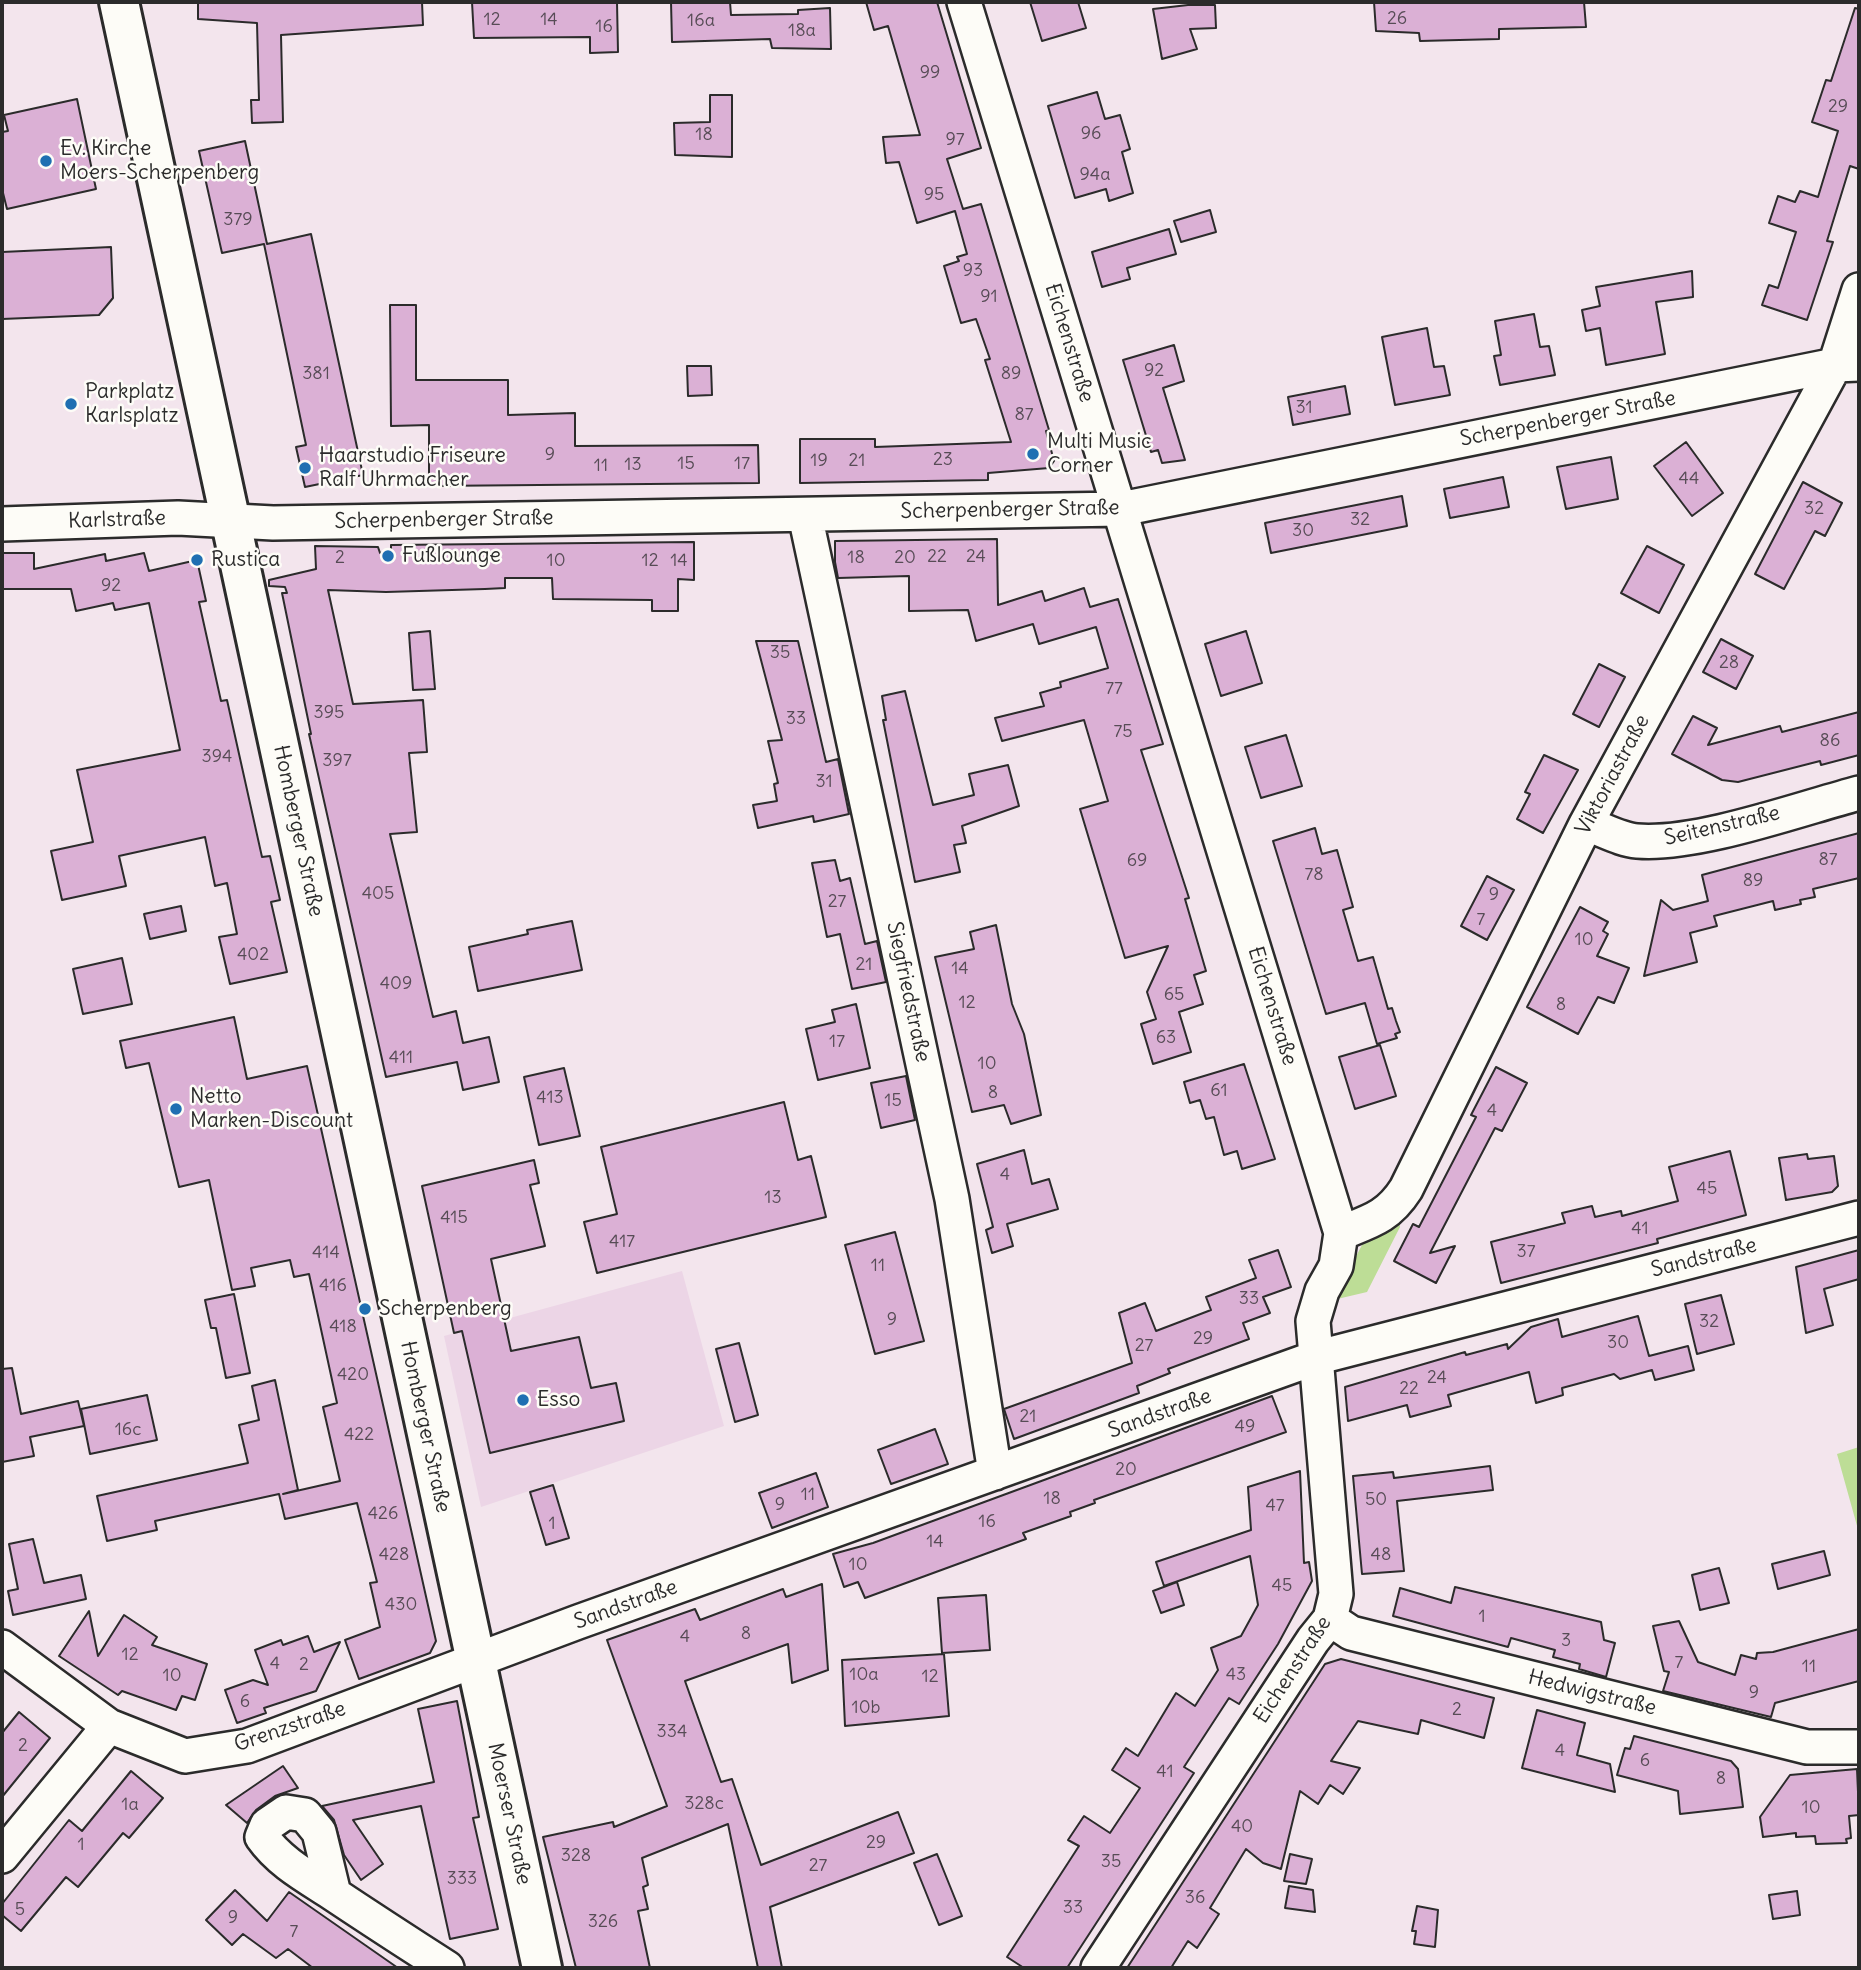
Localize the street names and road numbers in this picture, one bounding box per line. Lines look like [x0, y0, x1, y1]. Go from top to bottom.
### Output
street label: Eichenstraße [1039, 280, 1099, 406]
street label: Scherpenberger Straße [1458, 386, 1678, 452]
street label: Scherpenberger Straße [900, 495, 1120, 525]
street label: Scherpenberger Straße [334, 505, 554, 535]
street label: Karlstraße [68, 506, 166, 534]
street label: Viktoriastraße [1571, 711, 1655, 839]
street label: Homberger Straße [268, 743, 328, 919]
street label: Seitenstraße [1662, 800, 1782, 852]
street label: Siegfriedstraße [881, 919, 935, 1065]
street label: Eichenstraße [1242, 943, 1302, 1069]
street label: Sandstraße [1649, 1233, 1759, 1283]
street label: Homberger Straße [395, 1339, 455, 1515]
street label: Sandstraße [1105, 1384, 1215, 1444]
street label: Sandstraße [571, 1575, 681, 1635]
street label: Eichenstraße [1249, 1612, 1337, 1728]
street label: Hedwigstraße [1525, 1665, 1659, 1721]
street label: Grenzstraße [231, 1696, 349, 1758]
street label: Moerser Straße [482, 1741, 536, 1887]

